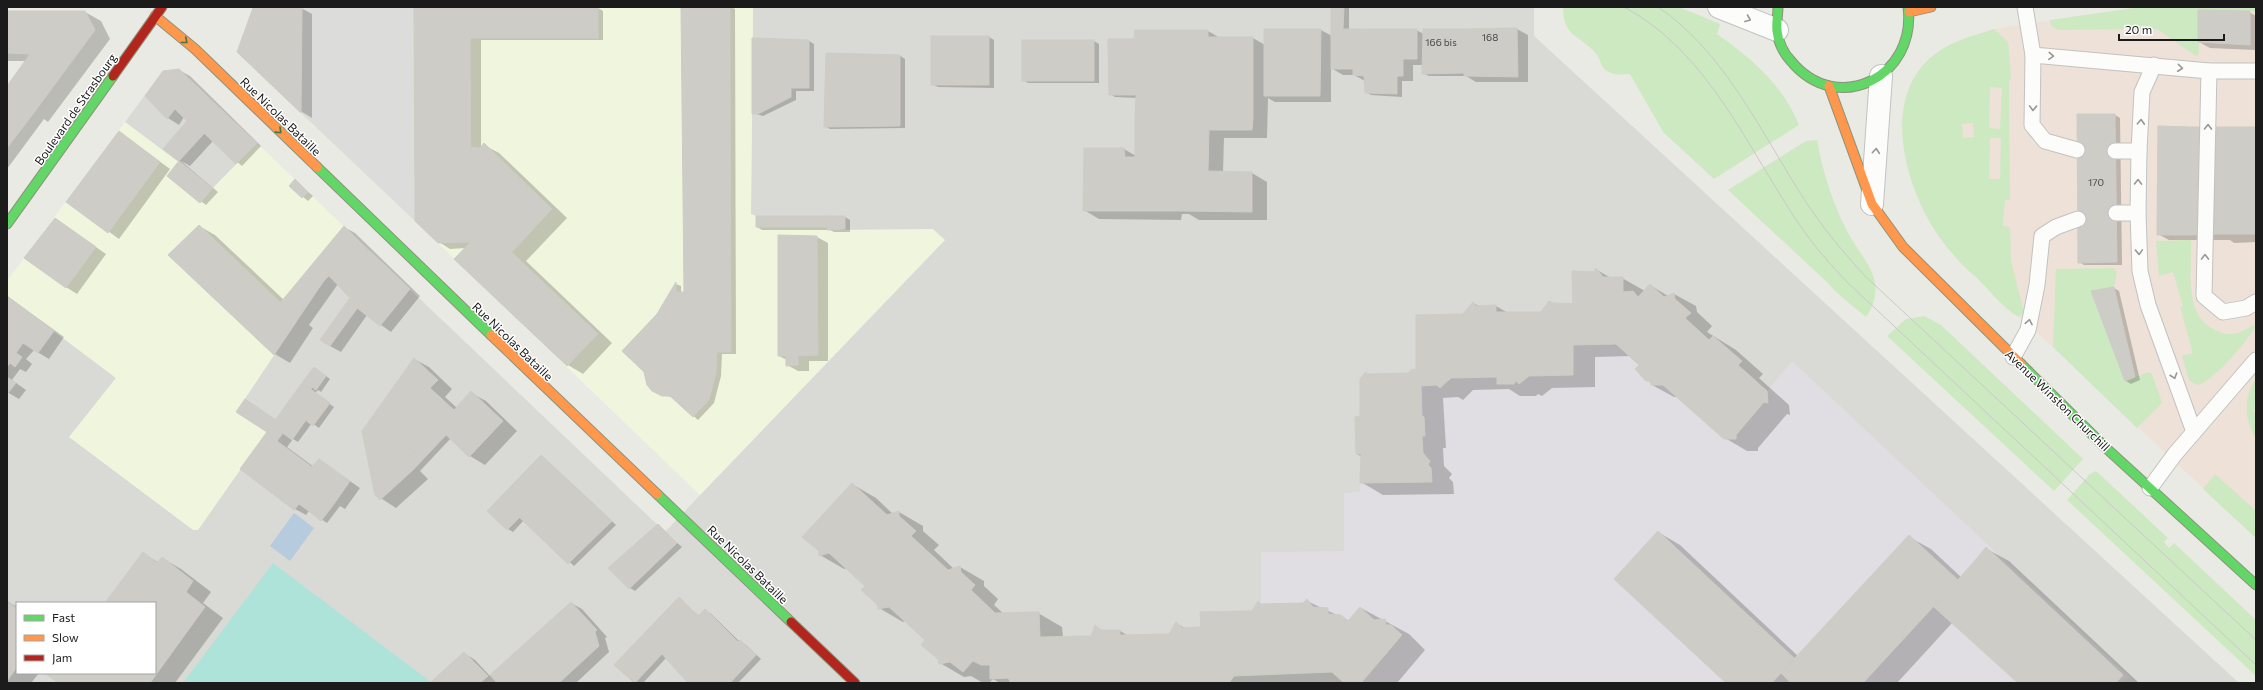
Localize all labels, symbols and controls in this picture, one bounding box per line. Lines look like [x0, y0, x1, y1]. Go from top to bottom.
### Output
one-way arrow [1743, 14, 1751, 22]
scale bar [2119, 16, 2224, 42]
text: 20 m [2125, 22, 2152, 36]
house number: 168 [1482, 31, 1498, 43]
one-way arrow [181, 36, 188, 43]
house number: 166 bis [1425, 36, 1457, 48]
street label: Boulevard de Strasbourg [31, 50, 119, 168]
one-way arrow [2048, 52, 2054, 61]
one-way arrow [2177, 63, 2183, 72]
street label: Rue Nicolas Bataille [238, 74, 324, 158]
one-way arrow [2029, 105, 2037, 111]
one-way arrow [2136, 119, 2145, 125]
one-way arrow [2203, 124, 2212, 130]
one-way arrow [274, 126, 282, 134]
one-way arrow [1872, 148, 1881, 154]
house number: 170 [2088, 176, 2104, 188]
one-way arrow [2134, 179, 2143, 185]
one-way arrow [2135, 249, 2144, 255]
one-way arrow [2201, 254, 2209, 260]
street label: Rue Nicolas Bataille [470, 299, 556, 383]
one-way arrow [2025, 319, 2033, 325]
street label: Avenue Winston Churchill [2003, 347, 2113, 453]
one-way arrow [2169, 373, 2177, 380]
street label: Rue Nicolas Bataille [705, 522, 791, 606]
legend [16, 602, 156, 674]
text: Fast [52, 610, 75, 624]
text: Slow [52, 630, 79, 644]
text: Jam [52, 650, 72, 665]

